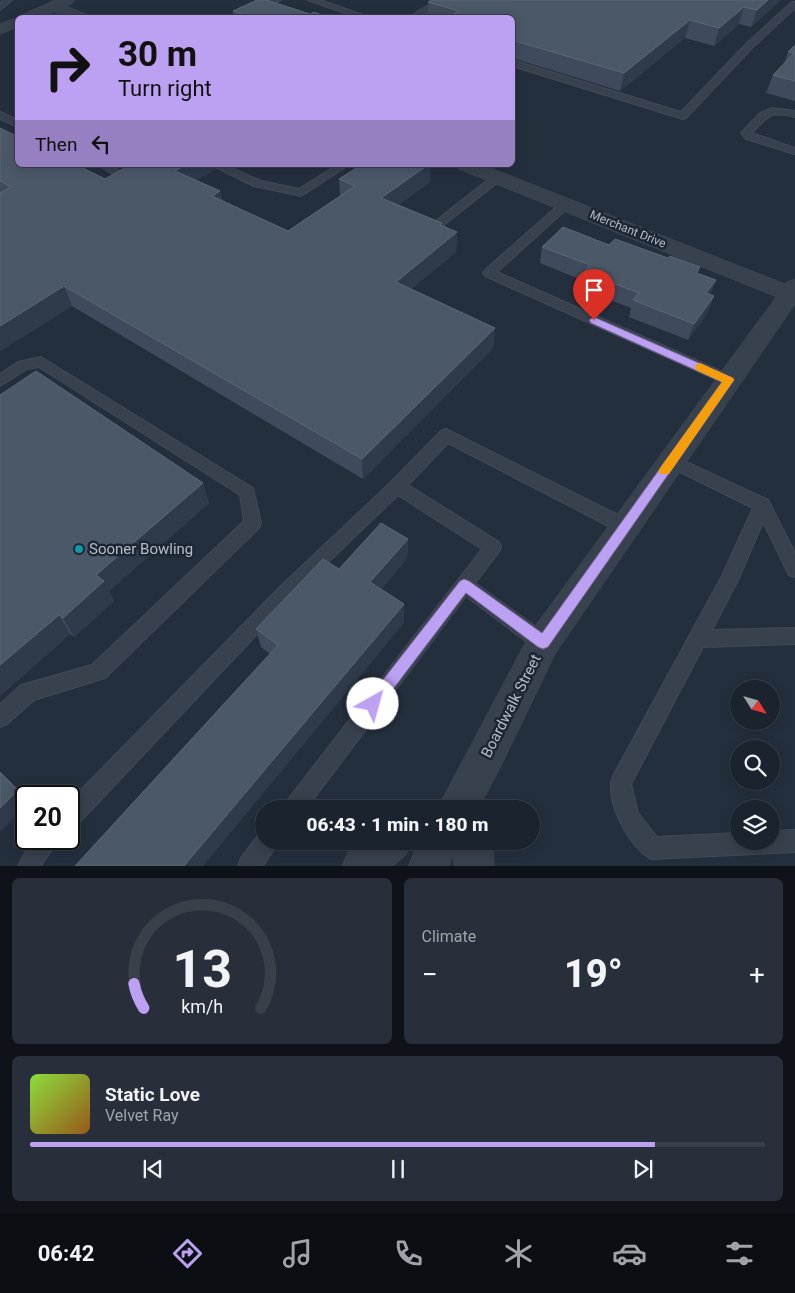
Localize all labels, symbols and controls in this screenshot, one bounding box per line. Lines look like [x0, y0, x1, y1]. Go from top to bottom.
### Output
text: 30 m [118, 34, 197, 75]
icon: right [35, 35, 100, 100]
text: Turn right [118, 76, 212, 101]
icon: left [87, 130, 115, 158]
text: Then [35, 133, 77, 156]
street label: Merchant Drive [588, 207, 668, 251]
pin [573, 269, 615, 320]
icon: arrive [580, 276, 608, 304]
place label: Sooner Bowling [89, 540, 193, 558]
marker: Sooner Bowling [73, 543, 85, 555]
street label: Boardwalk Street [477, 651, 545, 761]
position arrow [346, 677, 398, 729]
north arrow [730, 680, 780, 730]
map controls [730, 680, 780, 850]
button: search [730, 740, 780, 790]
speed limit sign: 20 [15, 785, 80, 850]
button: layers [730, 800, 780, 850]
text: 06:43 · 1 min · 180 m [306, 813, 489, 836]
text: Climate [422, 927, 476, 946]
text: 13 [172, 939, 232, 1000]
text: 19° [564, 952, 623, 996]
text: − [422, 958, 438, 991]
text: + [749, 958, 765, 991]
text: km/h [181, 996, 223, 1017]
text: Static Love [105, 1083, 200, 1106]
text: Velvet Ray [105, 1106, 179, 1125]
icon: previous [139, 1155, 167, 1183]
icon: pause [384, 1155, 412, 1183]
icon: next [629, 1155, 657, 1183]
icon: directions [170, 1236, 205, 1271]
icon: music [280, 1236, 315, 1271]
icon: phone [391, 1236, 426, 1271]
icon: climate [501, 1236, 536, 1271]
icon: car [612, 1236, 647, 1271]
icon: filters [722, 1236, 757, 1271]
text: 06:42 [38, 1241, 94, 1266]

